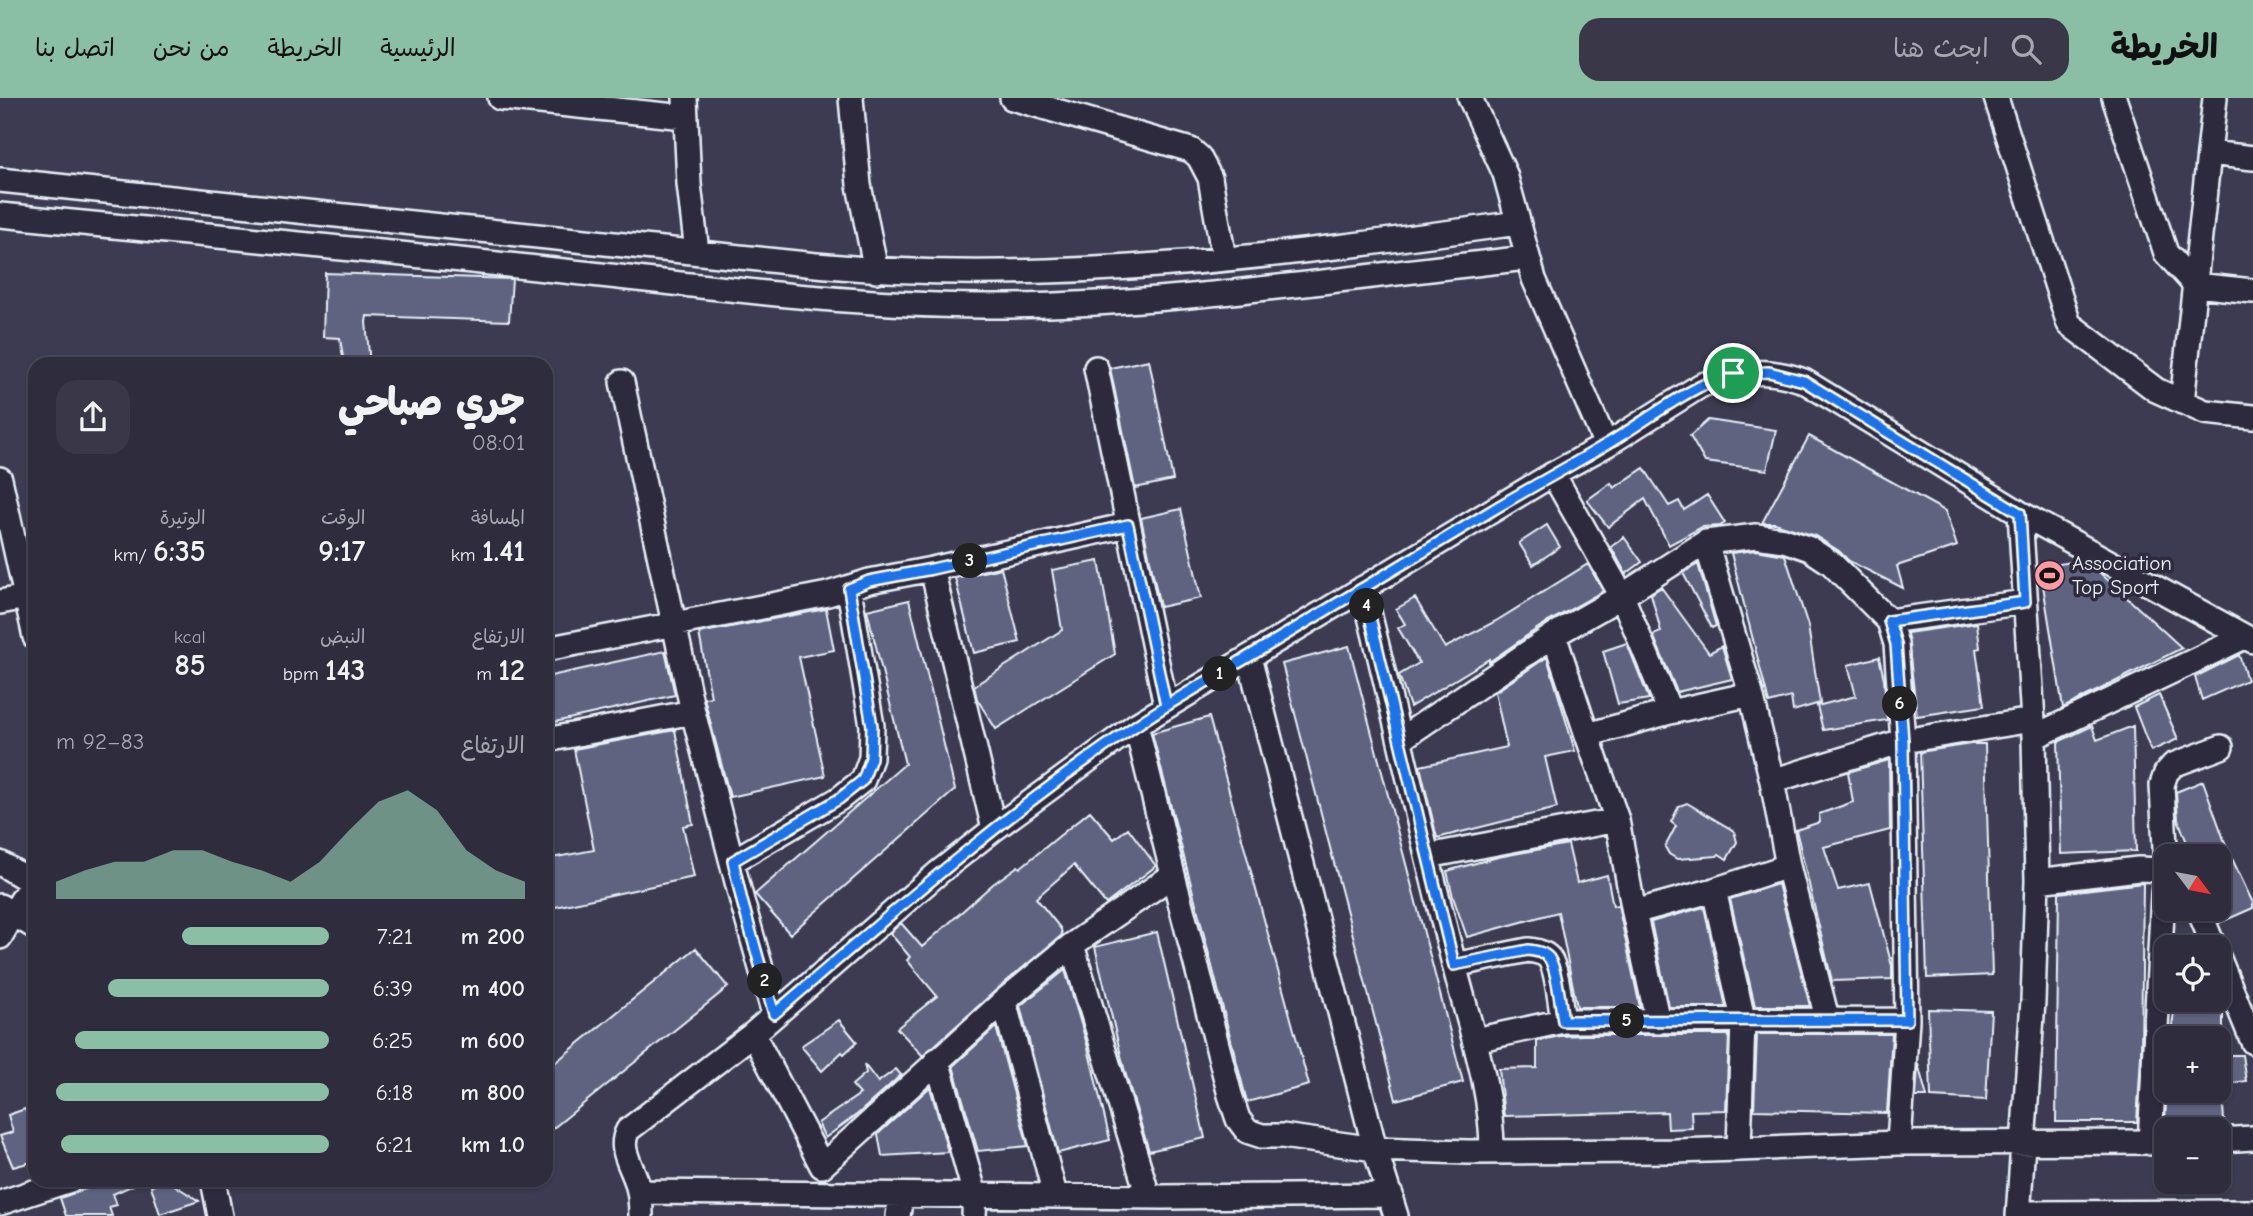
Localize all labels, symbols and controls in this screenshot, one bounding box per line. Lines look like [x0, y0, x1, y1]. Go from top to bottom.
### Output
search box [1579, 18, 2069, 81]
text: الخريطة [2111, 28, 2218, 66]
icon: search [2007, 30, 2045, 68]
text: اتصل بنا [35, 34, 115, 62]
text: من نحن [153, 34, 229, 62]
text: الخريطة [267, 34, 342, 62]
text: الرئيسية [380, 34, 456, 62]
text: ابحث هنا [1893, 34, 1989, 64]
pin [1703, 343, 1763, 403]
icon: arrive [1714, 354, 1752, 392]
button: share [56, 380, 130, 454]
text: جري صباحي [338, 381, 525, 425]
text: 08:01 [472, 429, 525, 456]
text: الوتيرة [160, 507, 206, 529]
text: الوقت [321, 507, 365, 529]
text: المسافة [471, 507, 525, 529]
text: 6:35 [153, 534, 206, 569]
text: 9:17 [318, 534, 365, 569]
text: 1.41 [482, 534, 525, 569]
text: /km [113, 544, 153, 566]
text: km [451, 544, 482, 566]
pin: 3 [953, 544, 988, 578]
text: 3 [965, 549, 974, 571]
place label: Association Top Sport [2072, 551, 2172, 599]
sports icon: Association Top Sport [2032, 558, 2066, 592]
pin: 4 [1350, 588, 1384, 624]
text: 4 [1362, 594, 1371, 616]
text: kcal [174, 626, 206, 648]
text: النبض [320, 626, 365, 648]
text: الارتفاع [472, 626, 525, 648]
text: 85 [174, 648, 206, 683]
text: 143 [325, 653, 365, 688]
text: 12 [498, 653, 525, 688]
pin: 1 [1202, 656, 1238, 692]
text: 1 [1216, 662, 1223, 684]
text: bpm [283, 663, 325, 685]
text: m [476, 663, 498, 685]
pin: 6 [1882, 686, 1918, 722]
text: 6 [1895, 692, 1904, 714]
text: 83–92 m [56, 728, 144, 755]
text: الارتفاع [461, 732, 525, 759]
north arrow [2154, 844, 2231, 920]
map controls [2154, 844, 2231, 1194]
text: 7:21 [377, 923, 413, 950]
text: 200 m [461, 923, 525, 950]
button: locate [2154, 935, 2231, 1012]
pin: 2 [748, 964, 782, 998]
text: 2 [760, 969, 769, 991]
text: 6:39 [373, 975, 413, 1002]
text: 400 m [461, 975, 525, 1002]
pin: 5 [1610, 1004, 1644, 1038]
text: 5 [1621, 1009, 1632, 1031]
button: + [2154, 1026, 2231, 1103]
text: 6:25 [372, 1027, 413, 1054]
text: 600 m [460, 1027, 525, 1054]
text: 6:18 [375, 1079, 413, 1106]
text: 800 m [460, 1079, 525, 1106]
button: − [2154, 1117, 2231, 1194]
text: 6:21 [375, 1131, 413, 1158]
text: 1.0 km [461, 1131, 525, 1158]

